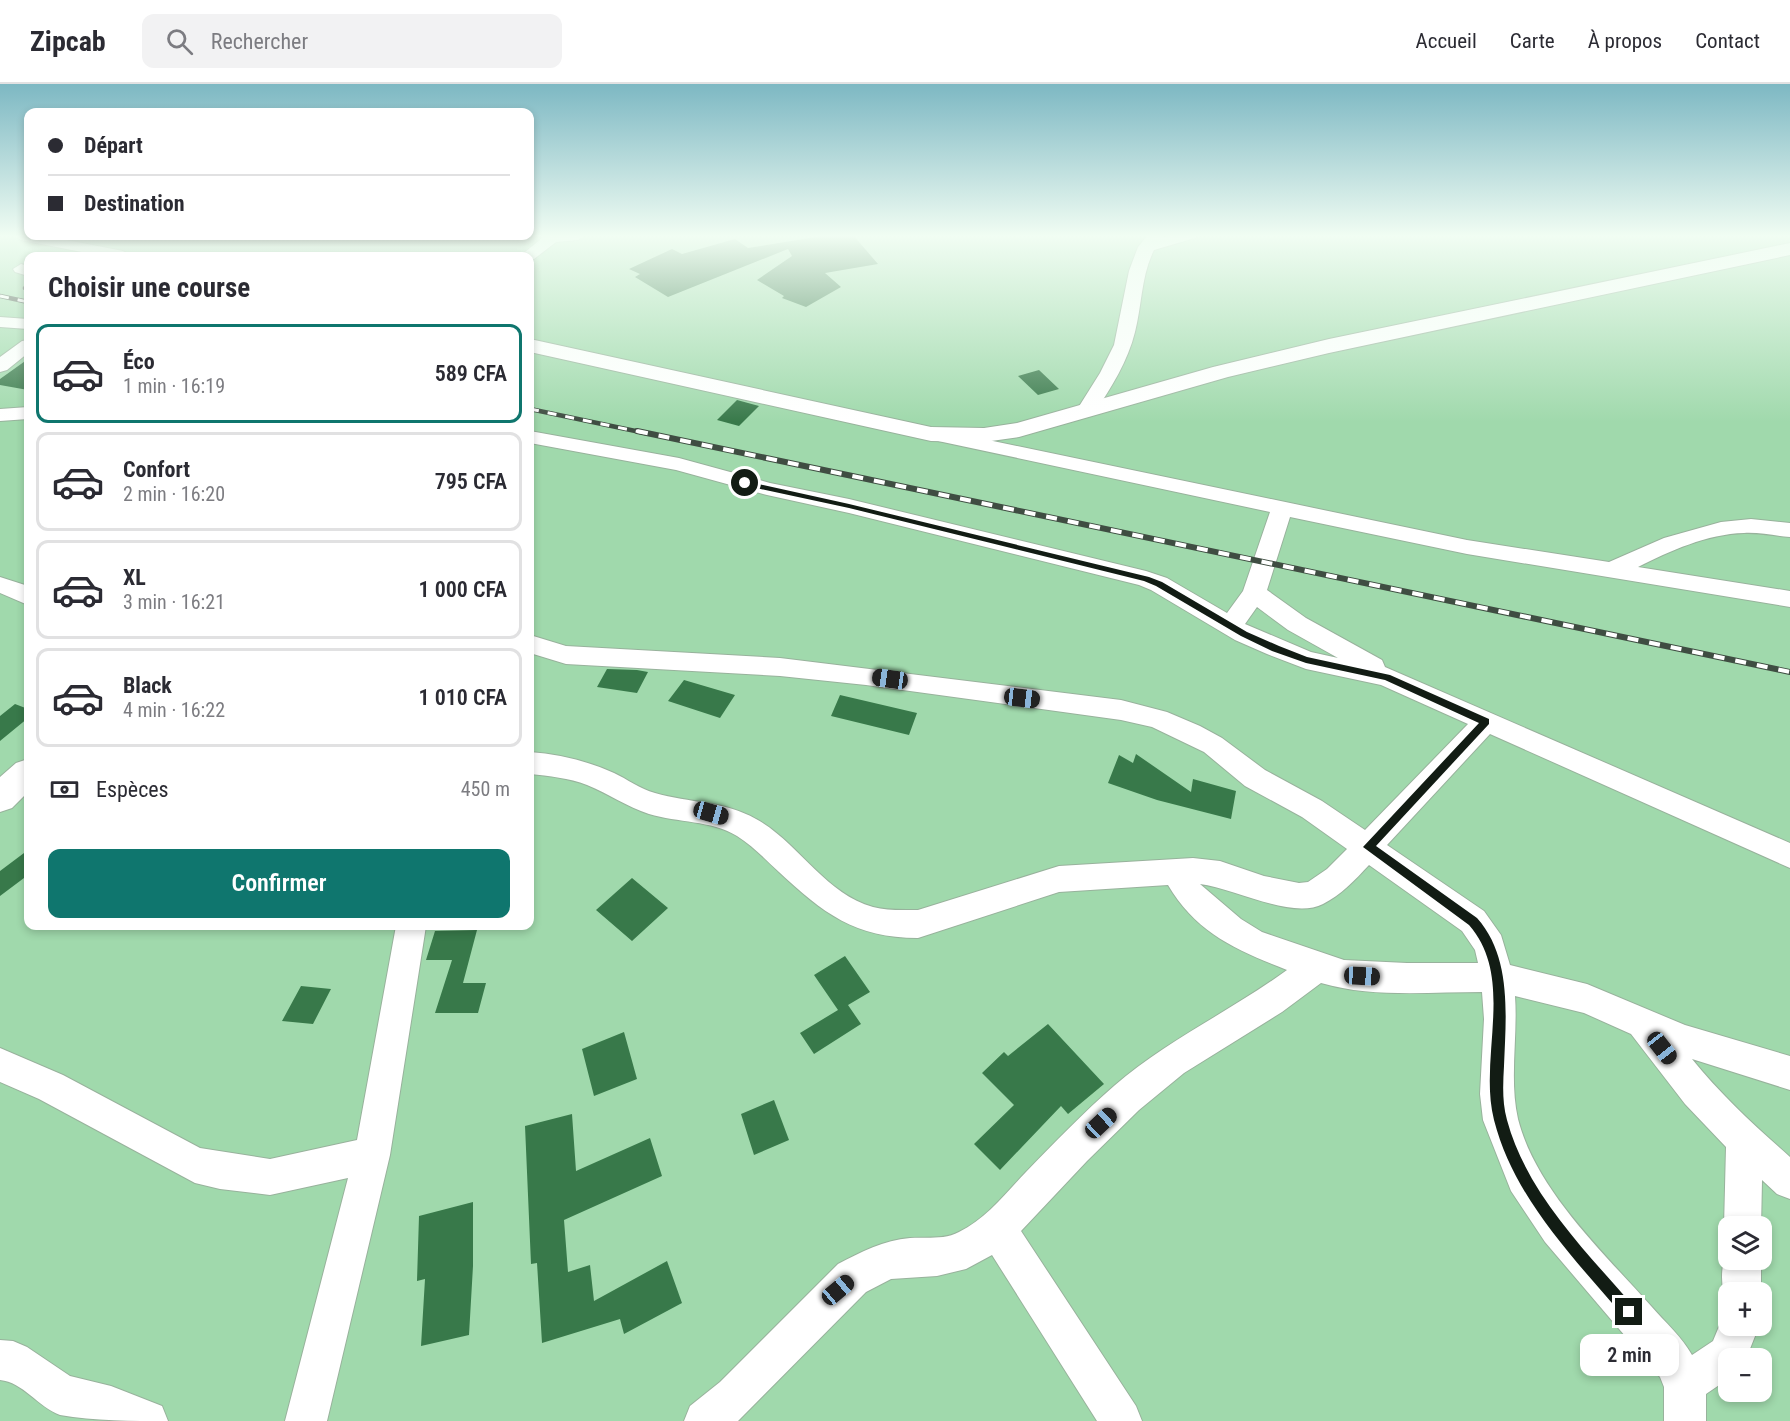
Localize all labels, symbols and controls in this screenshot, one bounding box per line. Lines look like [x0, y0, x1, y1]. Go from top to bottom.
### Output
search box [142, 14, 562, 68]
text: Zipcab [30, 25, 106, 58]
icon: search [163, 25, 196, 58]
text: Rechercher [211, 29, 308, 54]
text: Accueil [1416, 29, 1477, 53]
text: Carte [1510, 29, 1555, 53]
text: À propos [1588, 29, 1662, 53]
text: Contact [1695, 29, 1760, 53]
text: Départ [84, 133, 143, 158]
text: Destination [84, 191, 185, 216]
text: Choisir une course [48, 272, 250, 304]
icon: car [51, 347, 105, 401]
text: Éco [123, 349, 155, 374]
text: 589 CFA [435, 361, 507, 386]
text: 1 min · 16:19 [123, 374, 225, 398]
icon: car [51, 455, 105, 509]
text: Confort [123, 457, 190, 482]
text: 795 CFA [435, 469, 507, 494]
route start [731, 469, 758, 496]
text: 2 min · 16:20 [123, 482, 225, 506]
icon: car [51, 563, 105, 617]
text: XL [123, 565, 146, 590]
text: 1 000 CFA [419, 577, 507, 602]
text: 3 min · 16:21 [123, 590, 225, 614]
car [871, 668, 909, 690]
icon: car [51, 671, 105, 725]
text: Black [123, 673, 172, 698]
text: 1 010 CFA [419, 685, 507, 710]
car [1003, 687, 1041, 709]
text: 4 min · 16:22 [123, 698, 225, 722]
icon: cash [48, 773, 81, 806]
text: Espèces [96, 777, 169, 802]
text: 450 m [461, 777, 510, 801]
car [691, 799, 731, 827]
button: Confirmer [48, 849, 510, 918]
car [1344, 966, 1380, 986]
car [1644, 1028, 1680, 1068]
car [1082, 1104, 1120, 1142]
map controls [1718, 1216, 1772, 1402]
button: layers [1718, 1216, 1772, 1270]
car [818, 1272, 858, 1308]
button: + [1718, 1282, 1772, 1336]
route end [1615, 1298, 1642, 1325]
callout: 2 min [1580, 1333, 1678, 1375]
text: 2 min [1607, 1343, 1652, 1367]
button: − [1718, 1348, 1772, 1402]

